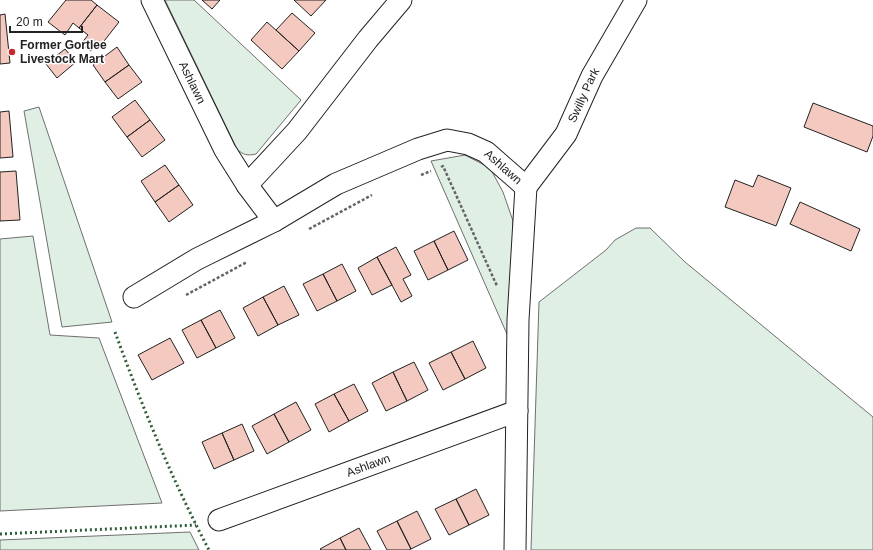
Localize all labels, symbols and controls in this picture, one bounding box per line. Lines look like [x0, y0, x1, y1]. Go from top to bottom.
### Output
scale bar [10, 8, 82, 34]
text: 20 m [16, 15, 43, 29]
place label: Former Gortlee Livestock Mart [20, 38, 107, 66]
marker: Former Gortlee Livestock Mart [7, 47, 17, 57]
street label: Ashlawn [176, 59, 208, 106]
street label: Swilly Park [565, 64, 603, 125]
street label: Ashlawn [481, 147, 525, 187]
street label: Ashlawn [345, 451, 392, 480]

